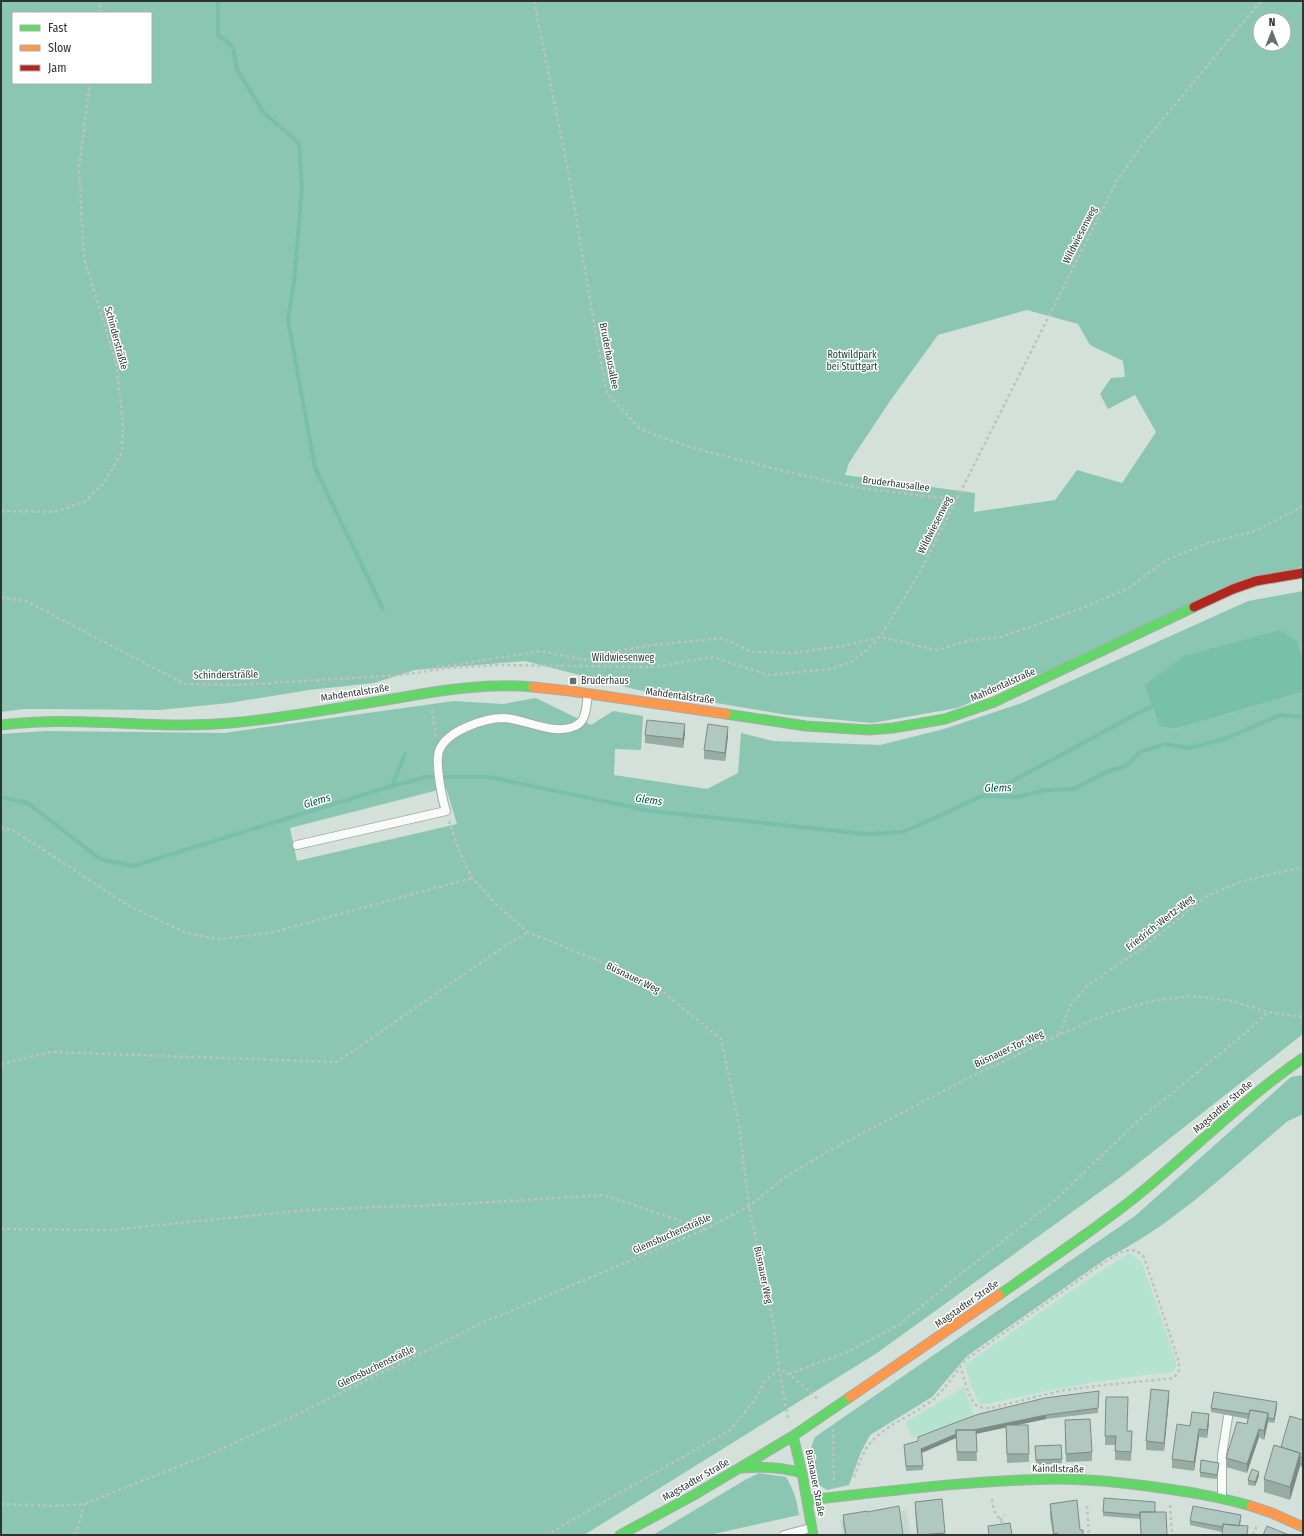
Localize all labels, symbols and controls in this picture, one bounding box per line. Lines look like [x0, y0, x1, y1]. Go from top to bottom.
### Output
legend [12, 12, 152, 84]
north arrow [1252, 12, 1292, 52]
text: N [1269, 16, 1275, 29]
text: Fast [48, 21, 67, 35]
text: Slow [48, 41, 71, 55]
text: Jam [48, 61, 66, 75]
street label: Wildwiesenweg [1060, 204, 1100, 266]
street label: Schindersträßle [102, 305, 130, 371]
street label: Bruderhausallee [597, 322, 621, 390]
park label: Rotwildpark bei Stuttgart [826, 349, 878, 373]
street label: Bruderhausallee [862, 474, 930, 494]
street label: Wildwiesenweg [915, 494, 955, 556]
street label: Wildwiesenweg [592, 652, 655, 664]
street label: Mahdentalstraße [969, 665, 1037, 705]
street label: Schindersträßle [194, 668, 258, 682]
place label: Bruderhaus [581, 675, 629, 687]
marker: Bruderhaus [568, 676, 578, 686]
street label: Mahdentalstraße [320, 682, 390, 704]
street label: Mahdentalstraße [645, 685, 715, 707]
water label: Glems [984, 781, 1012, 795]
water label: Glems [302, 791, 332, 811]
water label: Glems [634, 791, 664, 809]
street label: Friedrich-Wertz-Weg [1124, 893, 1197, 953]
street label: Büsnauer Weg [604, 960, 662, 996]
street label: Büsnauer-Tor-Weg [973, 1028, 1046, 1070]
street label: Magstadter Straße [1191, 1078, 1255, 1136]
street label: Glemsbuchensträßle [631, 1211, 713, 1257]
street label: Büsnauer Weg [751, 1245, 775, 1305]
street label: Magstadter Straße [933, 1278, 1001, 1330]
street label: Glemsbuchensträßle [336, 1343, 416, 1391]
street label: Büsnauer Straße [803, 1449, 827, 1517]
street label: Magstadter Straße [661, 1456, 731, 1504]
street label: Kaindlstraße [1032, 1463, 1084, 1475]

